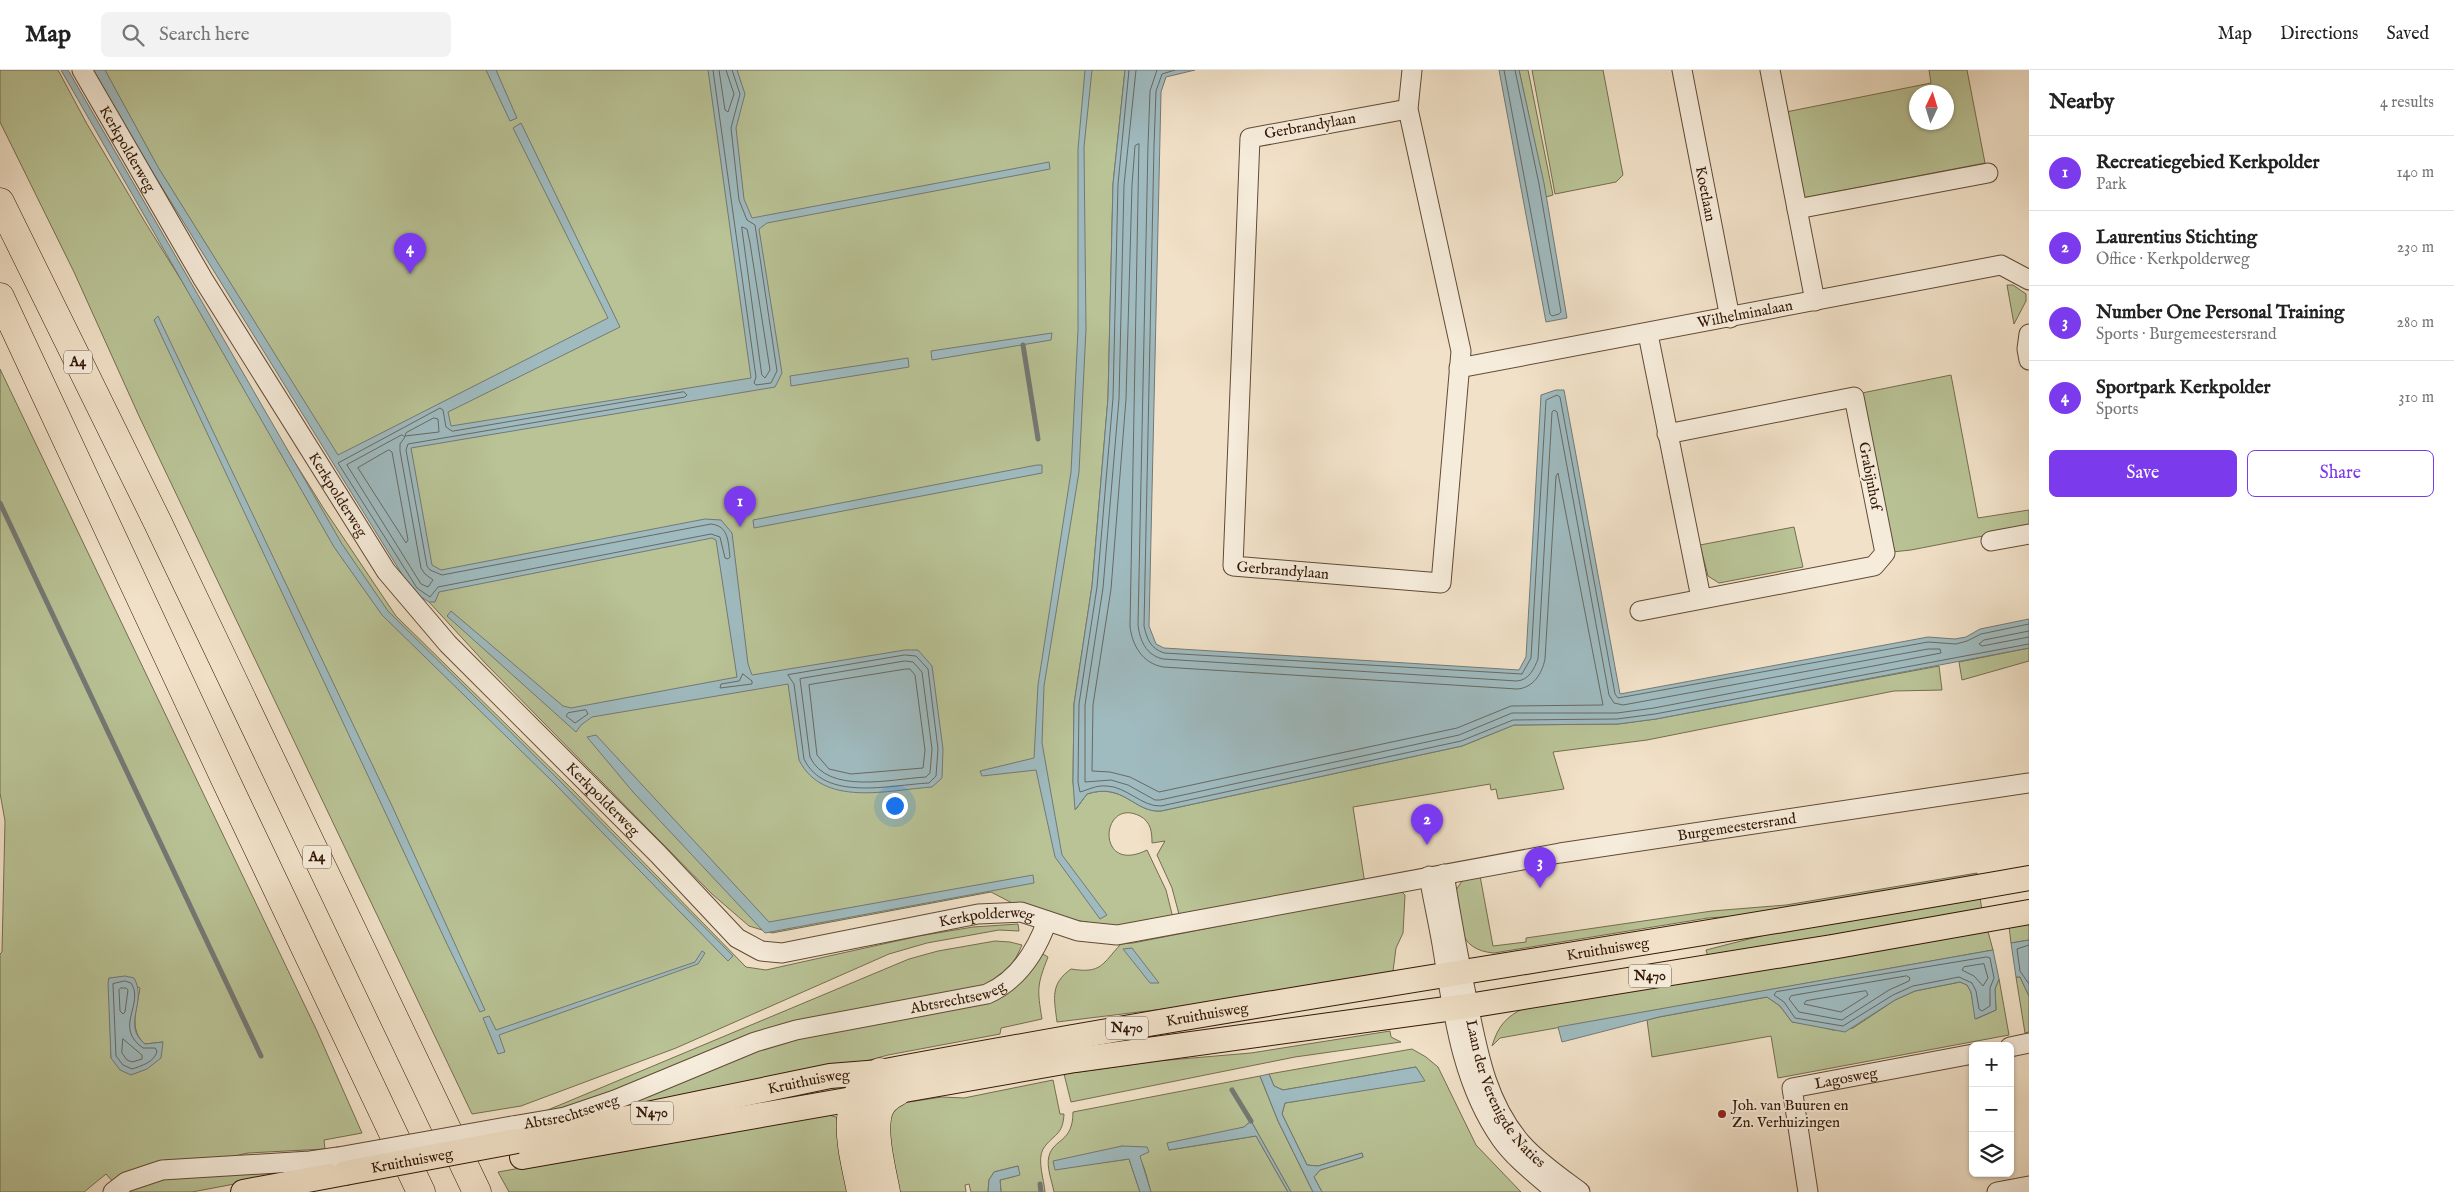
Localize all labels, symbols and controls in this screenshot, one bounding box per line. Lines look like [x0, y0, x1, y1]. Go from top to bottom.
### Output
search box [101, 12, 451, 57]
text: Map [25, 19, 71, 50]
icon: search [119, 21, 147, 49]
text: Search here [159, 23, 250, 47]
text: Map [2218, 23, 2252, 46]
text: Directions [2280, 23, 2358, 46]
text: Saved [2386, 23, 2429, 46]
north arrow [1909, 85, 1954, 130]
text: Nearby [2049, 89, 2114, 116]
text: 4 results [2380, 93, 2434, 113]
street label: Kerkpolderweg [95, 102, 160, 196]
street label: Gerbrandylaan [1263, 109, 1357, 143]
text: Recreatiegebied Kerkpolder [2096, 151, 2319, 175]
text: 1 [2062, 163, 2068, 183]
text: 140 m [2396, 163, 2434, 183]
street label: Koetlaan [1691, 164, 1721, 223]
text: Park [2096, 175, 2126, 195]
text: Laurentius Stichting [2096, 226, 2257, 250]
pin: 4 [394, 233, 426, 274]
text: 2 [2061, 238, 2069, 258]
text: 230 m [2397, 238, 2434, 258]
text: Office · Kerkpolderweg [2096, 250, 2250, 270]
street label: Wilhelminalaan [1696, 295, 1794, 332]
text: Number One Personal Training [2096, 301, 2344, 325]
text: 3 [2062, 313, 2068, 333]
text: 280 m [2397, 313, 2434, 333]
text: Sports · Burgemeestersrand [2096, 325, 2277, 345]
road number: A4 [64, 350, 92, 374]
text: Sportpark Kerkpolder [2096, 376, 2270, 400]
text: 4 [2061, 388, 2069, 408]
text: 310 m [2398, 388, 2434, 408]
text: Sports [2096, 400, 2138, 420]
street label: Grabijnhof [1854, 440, 1886, 514]
street label: Kerkpolderweg [304, 449, 372, 541]
button: Save [2049, 450, 2237, 497]
button: Share [2247, 450, 2434, 497]
pin: 1 [724, 486, 756, 527]
street label: Gerbrandylaan [1236, 557, 1330, 583]
street label: Kerkpolderweg [562, 758, 644, 840]
your location [882, 793, 908, 819]
pin: 2 [1411, 804, 1443, 845]
street label: Burgemeestersrand [1676, 808, 1798, 845]
road number: A4 [303, 846, 331, 869]
pin: 3 [1524, 847, 1556, 888]
street label: Kerkpolderweg [937, 903, 1038, 931]
street label: Kruithuisweg [1565, 933, 1651, 965]
road number: N470 [1629, 964, 1671, 988]
street label: Abtsrechtseweg [908, 976, 1010, 1018]
street label: Kruithuisweg [1165, 998, 1250, 1030]
road number: N470 [1106, 1016, 1148, 1040]
street label: Laan der Verenigde Naties [1462, 1018, 1550, 1172]
map controls [1969, 1042, 2014, 1177]
button: + [1969, 1042, 2014, 1087]
street label: Lagosweg [1813, 1063, 1880, 1093]
street label: Kruithuisweg [766, 1065, 851, 1098]
button: − [1969, 1087, 2014, 1132]
street label: Abtsrechtseweg [521, 1090, 622, 1133]
place label: Joh. van Buuren en Zn. Verhuizingen [1730, 1096, 1849, 1132]
road number: N470 [631, 1102, 673, 1124]
marker: Joh. van Buuren en Zn. Verhuizingen [1716, 1108, 1728, 1120]
button: layers [1969, 1132, 2014, 1177]
street label: Kruithuisweg [369, 1143, 455, 1178]

